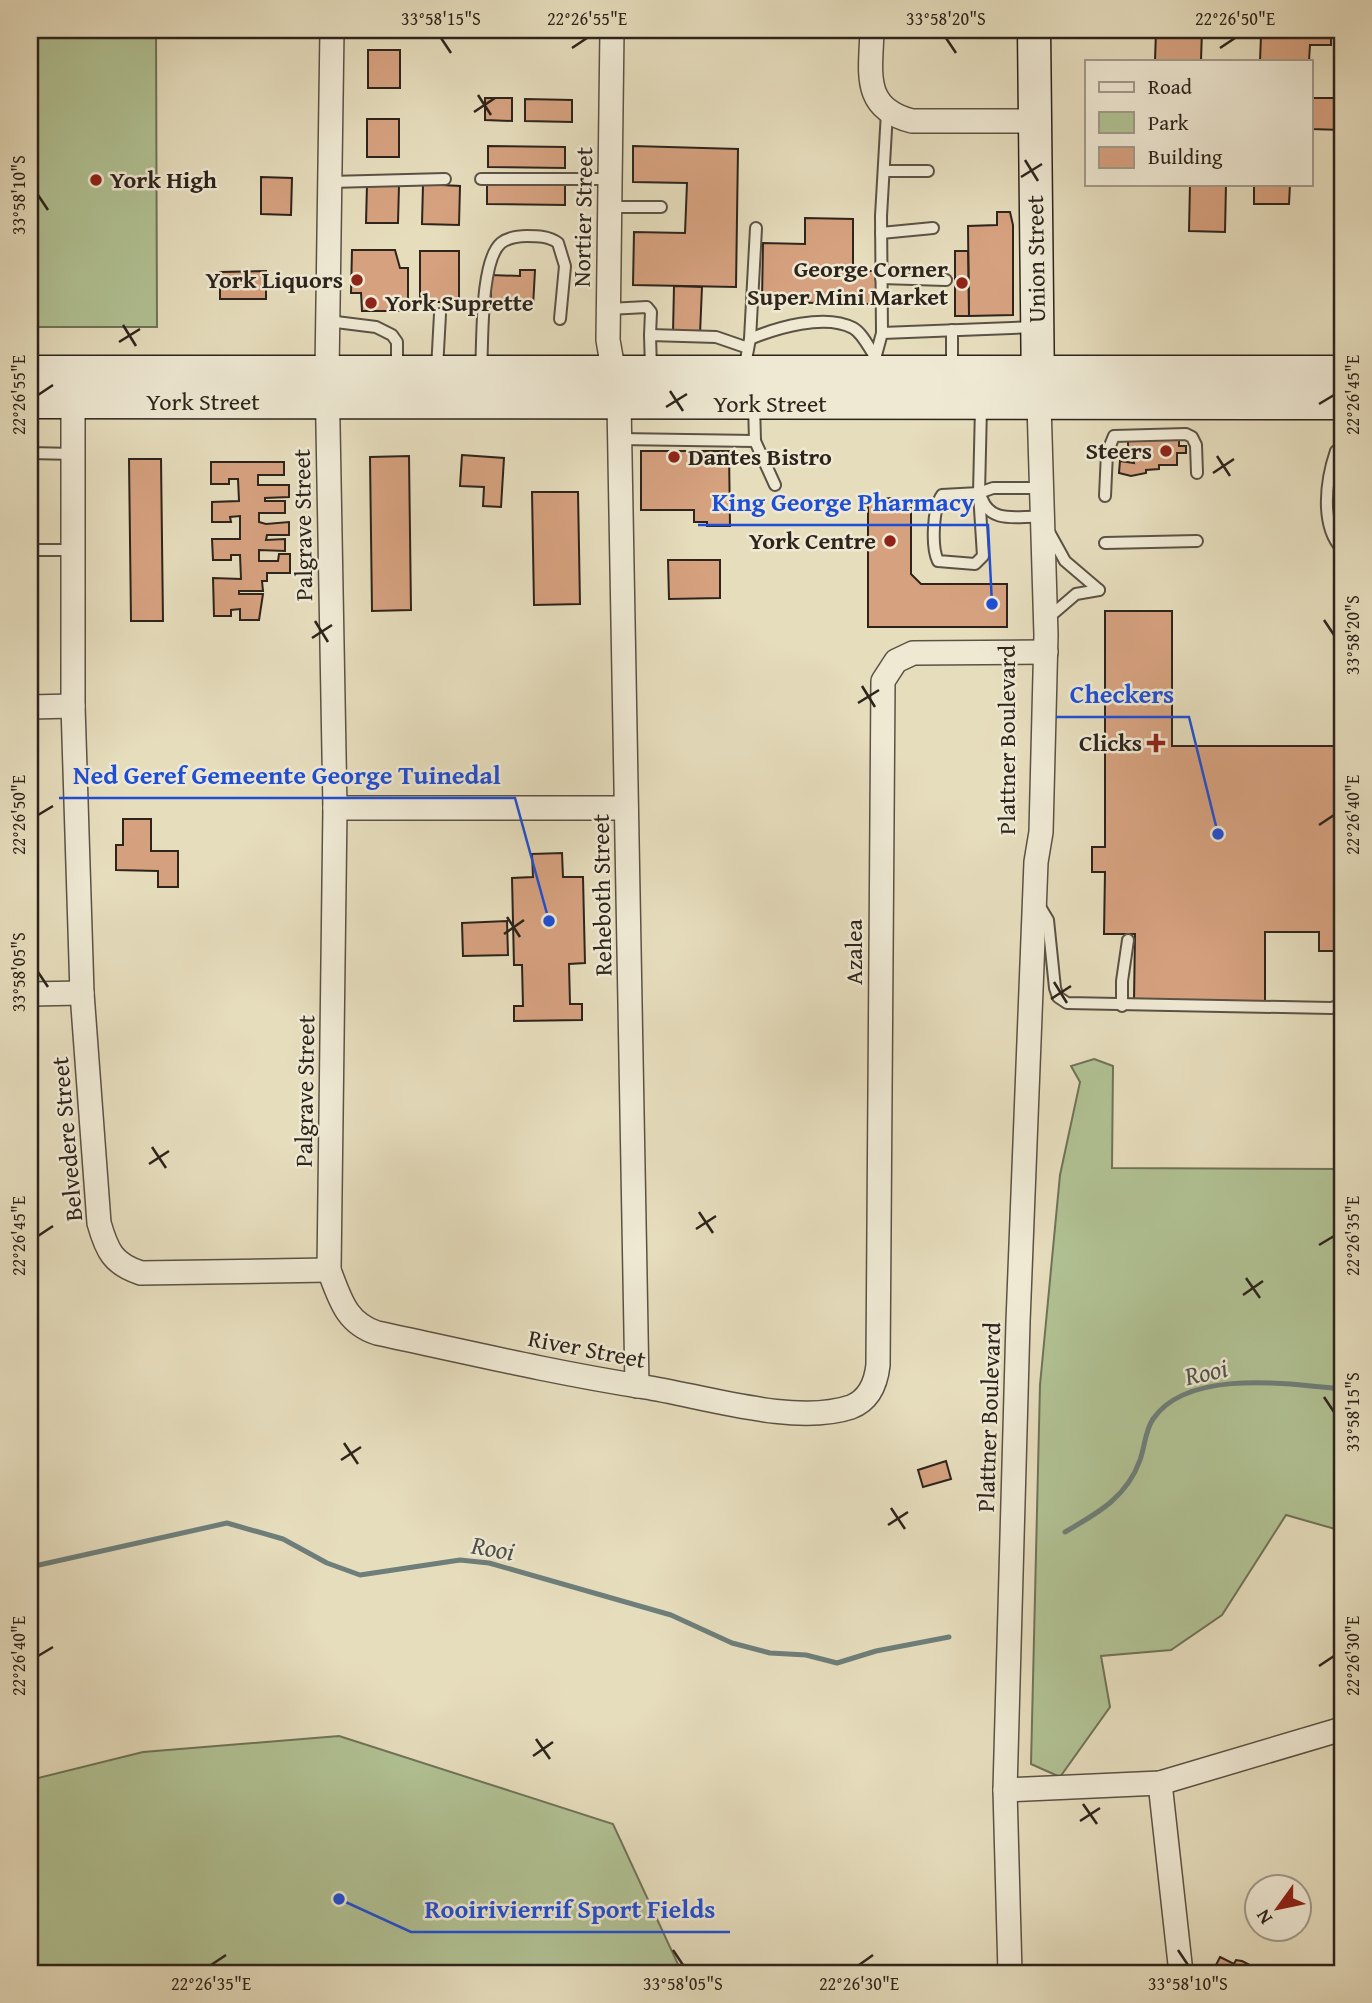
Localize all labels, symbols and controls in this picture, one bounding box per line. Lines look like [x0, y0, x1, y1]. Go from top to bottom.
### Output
text: 33°58'15"S [401, 5, 481, 32]
text: 22°26'55"E [547, 5, 627, 32]
text: 33°58'20"S [906, 5, 986, 32]
text: 22°26'50"E [1195, 5, 1275, 32]
legend [1085, 60, 1312, 186]
text: Road [1148, 71, 1193, 102]
text: Park [1148, 107, 1189, 138]
text: Building [1148, 141, 1223, 172]
street label: Nortier Street [564, 146, 601, 287]
text: 33°58'10"S [5, 155, 32, 235]
place label: York High [110, 162, 217, 197]
marker: York High [88, 172, 104, 188]
street label: Union Street [1017, 194, 1054, 323]
place label: George Corner Super Mini Market [747, 251, 948, 314]
place label: York Liquors [206, 262, 343, 297]
marker: York Liquors [349, 272, 365, 288]
marker: George Corner Super Mini Market [954, 275, 970, 291]
place label: York Suprette [385, 285, 534, 320]
marker: York Suprette [363, 295, 379, 311]
text: 22°26'55"E [5, 355, 32, 435]
text: 22°26'45"E [1339, 355, 1366, 435]
street label: York Street [146, 384, 260, 419]
street label: York Street [713, 386, 827, 421]
place label: Steers [1085, 433, 1152, 468]
place label: Dantes Bistro [688, 439, 832, 474]
marker: Steers [1158, 443, 1174, 459]
street label: Palgrave Street [284, 448, 321, 601]
marker: Dantes Bistro [666, 449, 682, 465]
callout: King George Pharmacy [698, 478, 988, 525]
text: King George Pharmacy [712, 482, 975, 521]
place label: York Centre [749, 523, 876, 558]
marker: York Centre [882, 533, 898, 549]
text: 33°58'20"S [1339, 595, 1366, 675]
street label: Plattner Boulevard [989, 645, 1024, 835]
callout: Checkers [1056, 670, 1189, 717]
text: Checkers [1070, 674, 1174, 713]
place label: Clicks [1079, 725, 1142, 760]
marker: Clicks [1148, 735, 1164, 751]
callout: Ned Geref Gemeente George Tuinedal [59, 751, 515, 798]
text: Ned Geref Gemeente George Tuinedal [73, 755, 501, 794]
text: 22°26'50"E [5, 775, 32, 855]
text: 22°26'40"E [1339, 775, 1366, 855]
street label: Reheboth Street [583, 813, 620, 977]
street label: Azalea [836, 918, 871, 985]
text: 33°58'05"S [5, 932, 32, 1012]
street label: Palgrave Street [286, 1014, 323, 1167]
street label: Belvedere Street [42, 1055, 91, 1223]
text: 22°26'45"E [5, 1196, 32, 1276]
text: 22°26'35"E [1339, 1196, 1366, 1276]
street label: River Street [525, 1320, 649, 1377]
street label: Plattner Boulevard [968, 1321, 1009, 1513]
water label: Rooi [1180, 1348, 1232, 1396]
text: 33°58'15"S [1339, 1372, 1366, 1452]
water label: Rooi [468, 1524, 518, 1570]
text: 22°26'40"E [5, 1616, 32, 1696]
text: 22°26'30"E [1339, 1616, 1366, 1696]
north arrow [1242, 1874, 1312, 1944]
callout: Rooirivierrif Sport Fields [411, 1885, 730, 1932]
text: Rooirivierrif Sport Fields [425, 1889, 716, 1928]
text: N [1248, 1904, 1279, 1930]
text: 22°26'35"E [171, 1970, 251, 1997]
text: 33°58'05"S [643, 1970, 723, 1997]
text: 22°26'30"E [819, 1970, 899, 1997]
text: 33°58'10"S [1148, 1970, 1228, 1997]

